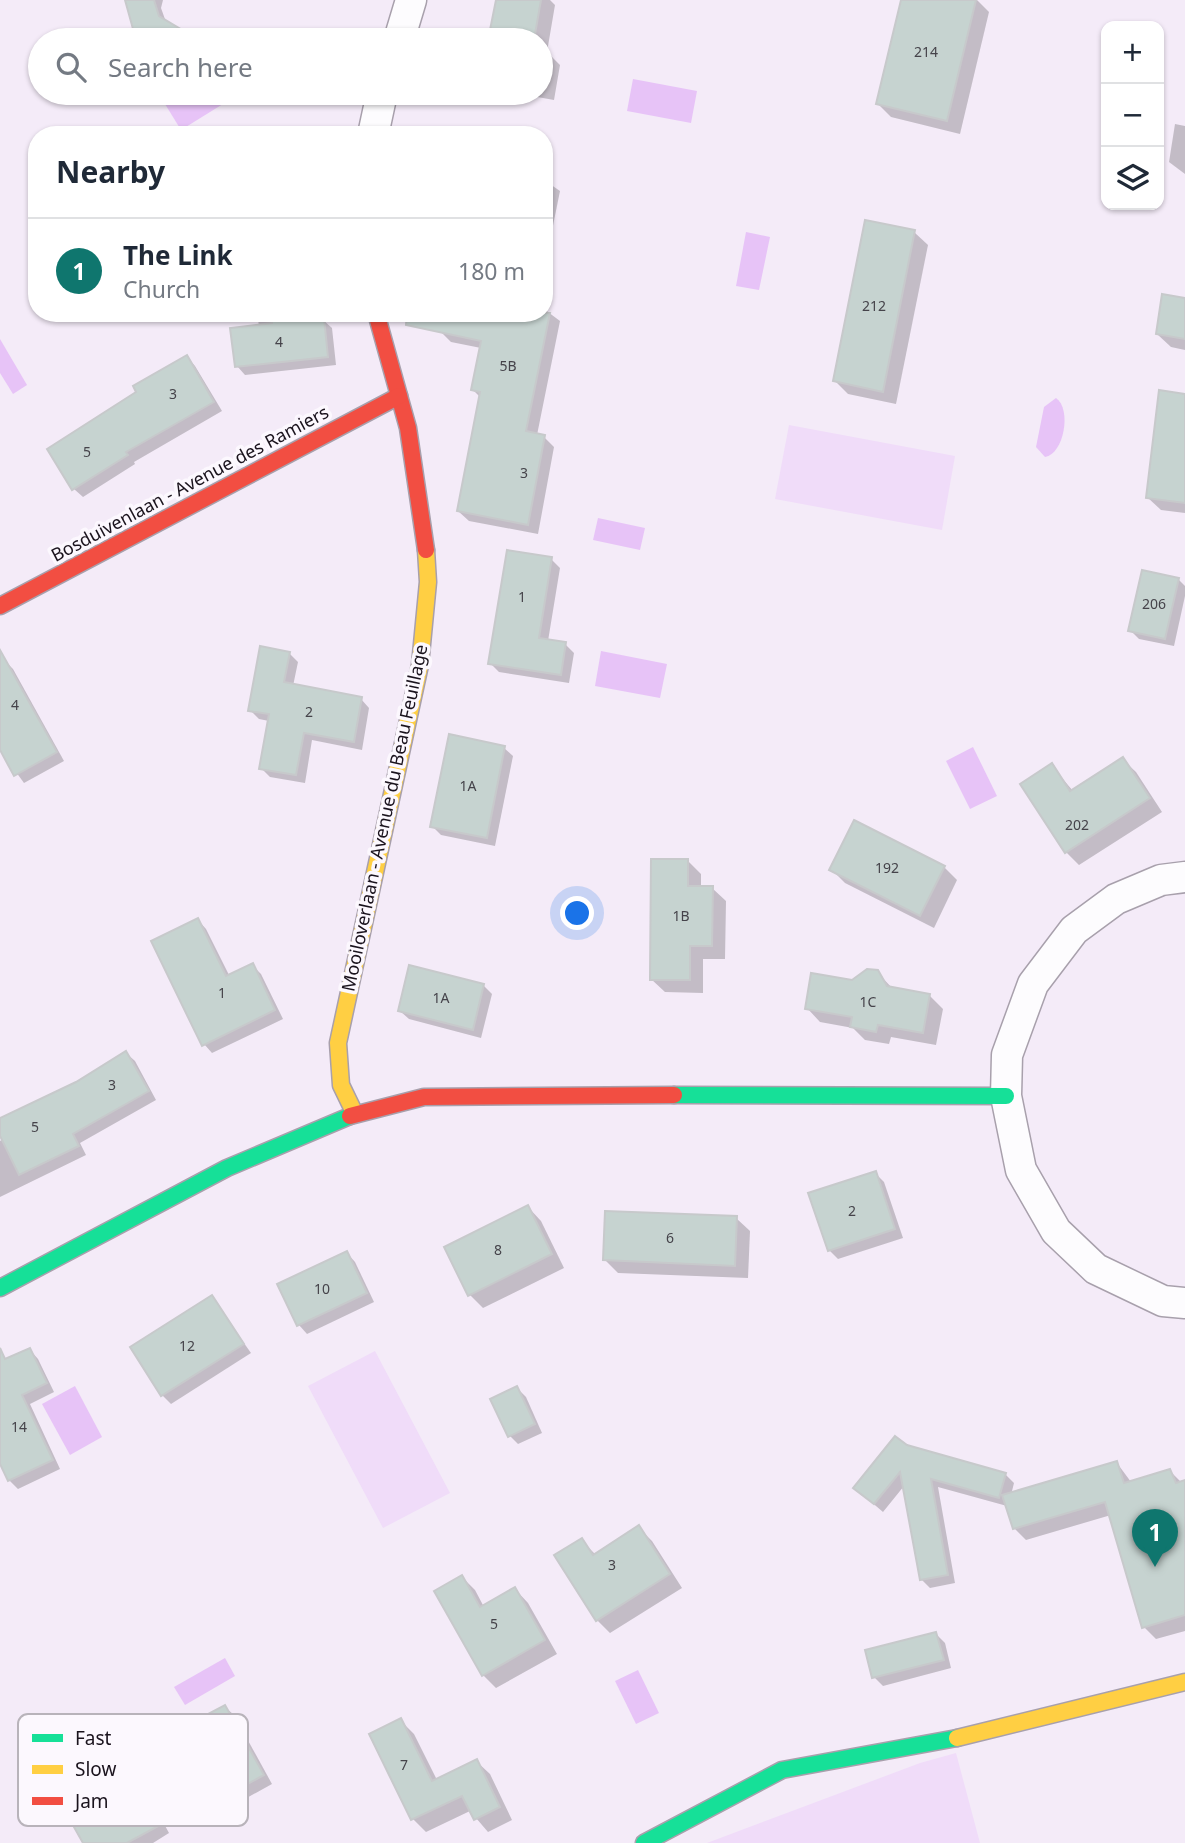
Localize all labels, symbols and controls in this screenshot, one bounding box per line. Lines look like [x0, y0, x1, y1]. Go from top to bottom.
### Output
map controls [1101, 21, 1164, 210]
button: + [1101, 21, 1164, 84]
search box [28, 28, 553, 105]
house number: 214 [914, 42, 938, 61]
icon: search [52, 48, 90, 86]
text: Search here [108, 49, 253, 85]
button: − [1101, 84, 1164, 147]
button: layers [1101, 147, 1164, 210]
text: Nearby [56, 151, 165, 192]
text: The Link [123, 237, 233, 273]
text: 1 [72, 255, 86, 287]
text: 180 m [458, 255, 525, 287]
text: Church [123, 273, 200, 305]
house number: 212 [862, 296, 886, 315]
house number: 4 [275, 332, 283, 351]
house number: 5B [499, 356, 517, 375]
house number: 3 [169, 384, 177, 403]
street label: Bosduivenlaan - Avenue des Ramiers [47, 400, 332, 567]
house number: 5 [83, 442, 91, 461]
house number: 3 [520, 463, 528, 482]
house number: 1 [518, 587, 526, 606]
house number: 206 [1142, 594, 1166, 613]
street label: Mooiloverlaan - Avenue du Beau Feuillage [335, 642, 433, 993]
house number: 4 [11, 695, 19, 714]
house number: 2 [305, 702, 313, 721]
house number: 1A [460, 776, 477, 795]
house number: 202 [1065, 815, 1089, 834]
house number: 192 [875, 858, 899, 877]
your location [560, 896, 594, 930]
house number: 1B [672, 906, 690, 925]
house number: 1 [218, 983, 226, 1002]
house number: 1A [433, 988, 450, 1007]
house number: 1C [860, 992, 877, 1011]
house number: 3 [108, 1075, 116, 1094]
house number: 5 [31, 1117, 39, 1136]
house number: 2 [848, 1201, 856, 1220]
house number: 6 [666, 1228, 674, 1247]
house number: 8 [494, 1240, 502, 1259]
house number: 10 [314, 1279, 330, 1298]
house number: 12 [179, 1336, 195, 1355]
house number: 14 [11, 1417, 27, 1436]
pin: 1 [1132, 1509, 1178, 1567]
house number: 3 [608, 1555, 616, 1574]
house number: 5 [490, 1614, 498, 1633]
legend [18, 1714, 248, 1826]
text: Fast [75, 1725, 112, 1751]
house number: 7 [400, 1755, 408, 1774]
text: Slow [75, 1756, 116, 1782]
text: Jam [73, 1788, 109, 1814]

